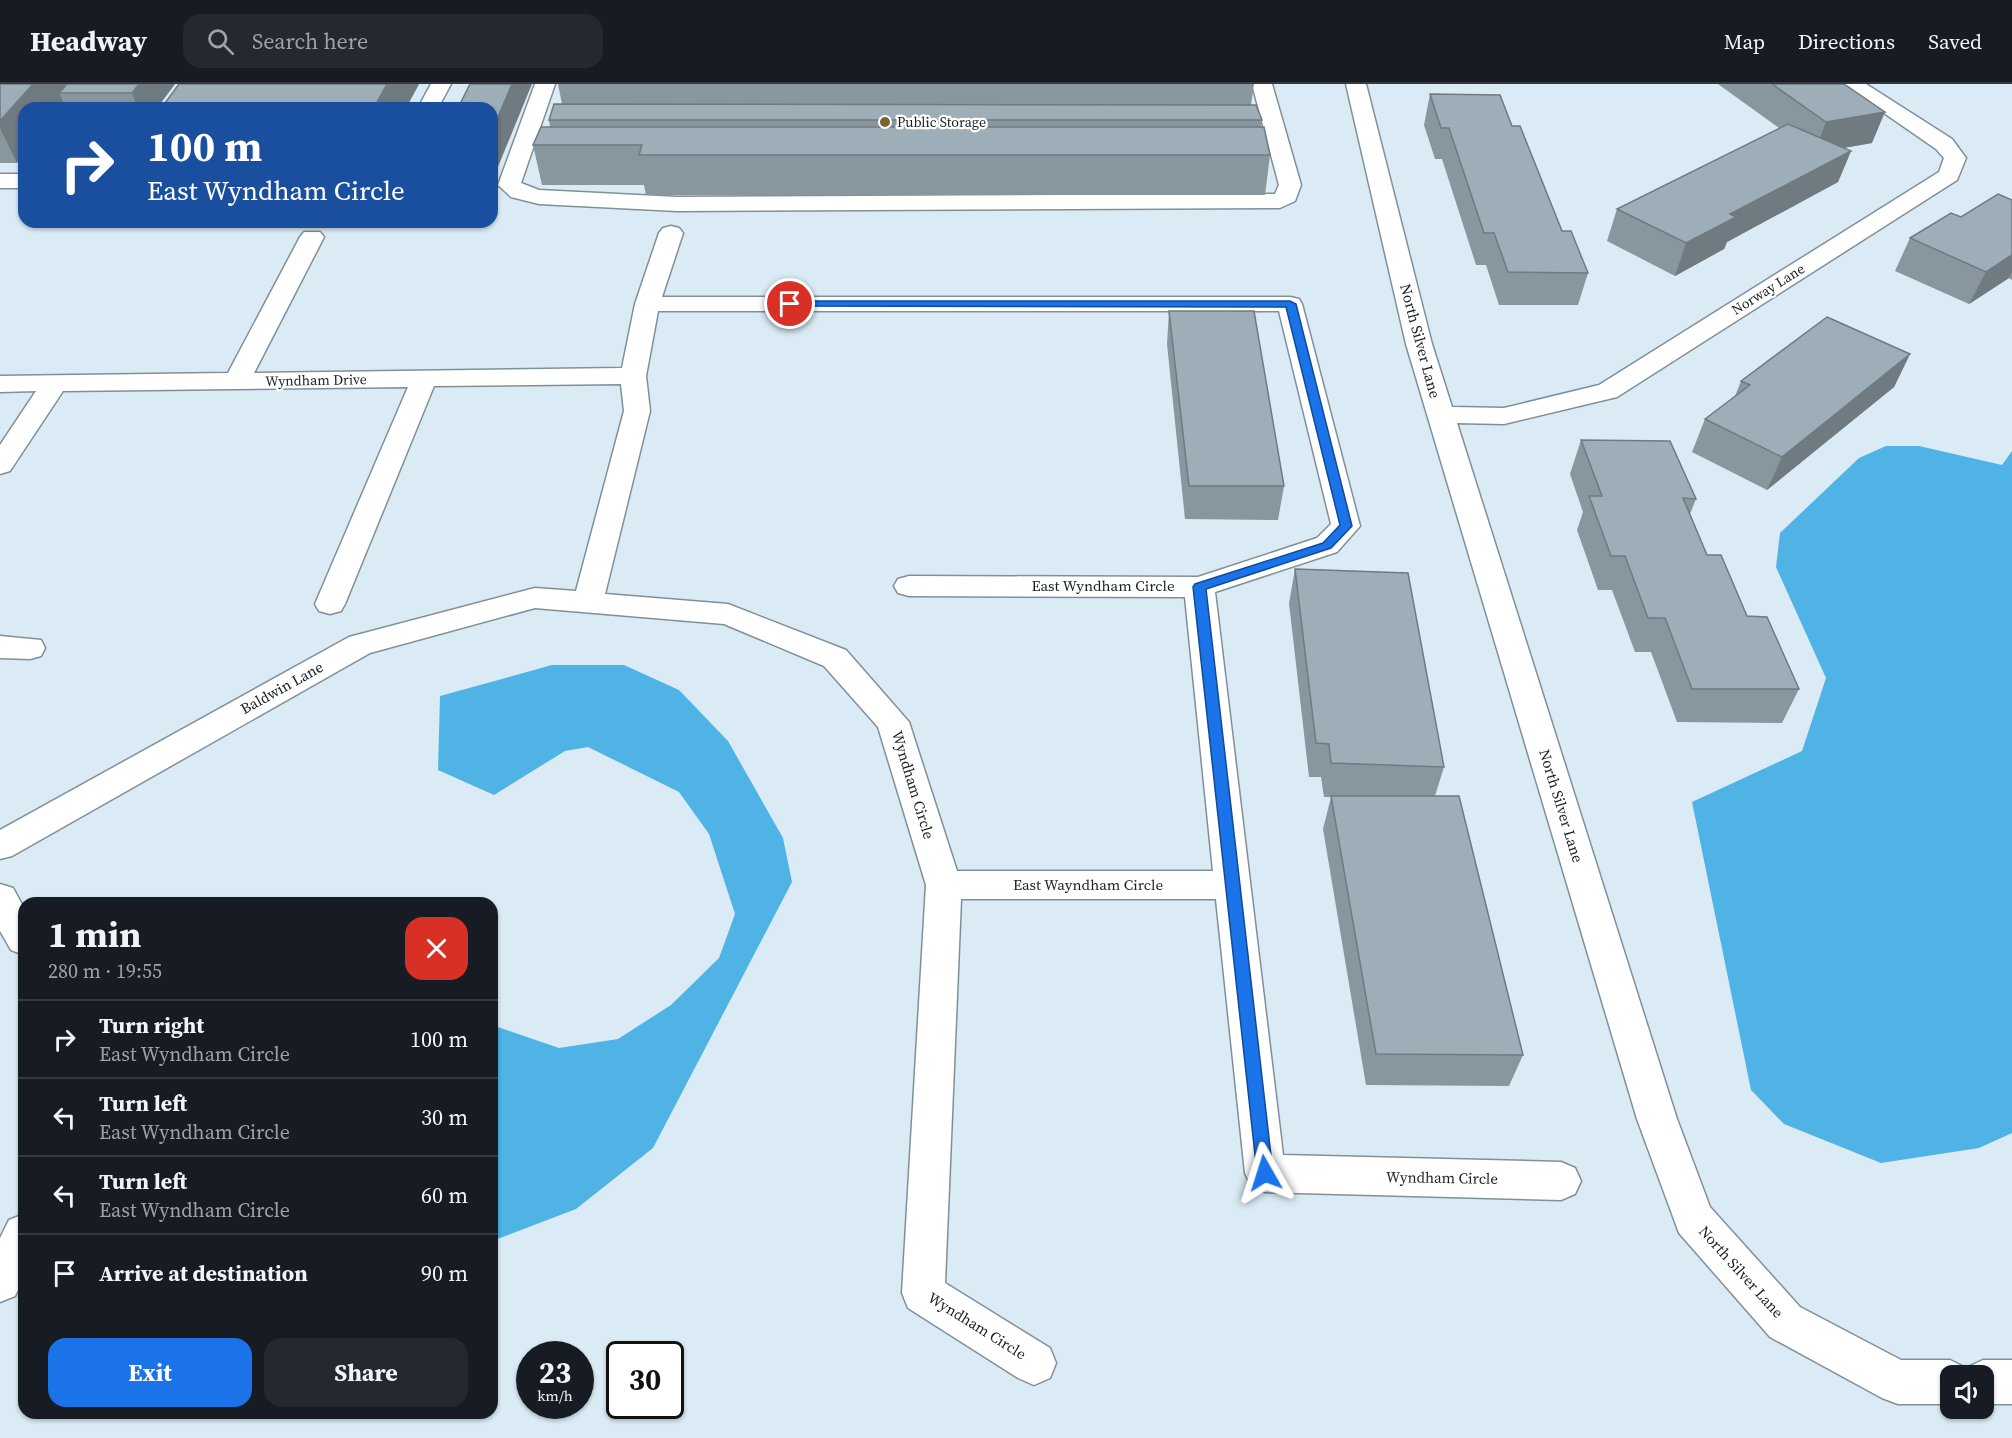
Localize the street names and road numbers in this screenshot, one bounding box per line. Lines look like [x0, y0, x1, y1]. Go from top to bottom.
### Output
street label: Norway Lane [1728, 259, 1808, 319]
street label: North Silver Lane [1395, 281, 1446, 401]
street label: Wyndham Drive [265, 369, 367, 391]
street label: East Wyndham Circle [1031, 575, 1175, 596]
street label: Baldwin Lane [237, 656, 327, 719]
street label: Wyndham Circle [887, 728, 940, 842]
street label: North Silver Lane [1534, 747, 1589, 865]
street label: East Wayndham Circle [1013, 874, 1163, 895]
street label: Wyndham Circle [1386, 1166, 1499, 1189]
street label: North Silver Lane [1694, 1221, 1789, 1323]
street label: Wyndham Circle [924, 1287, 1031, 1364]

